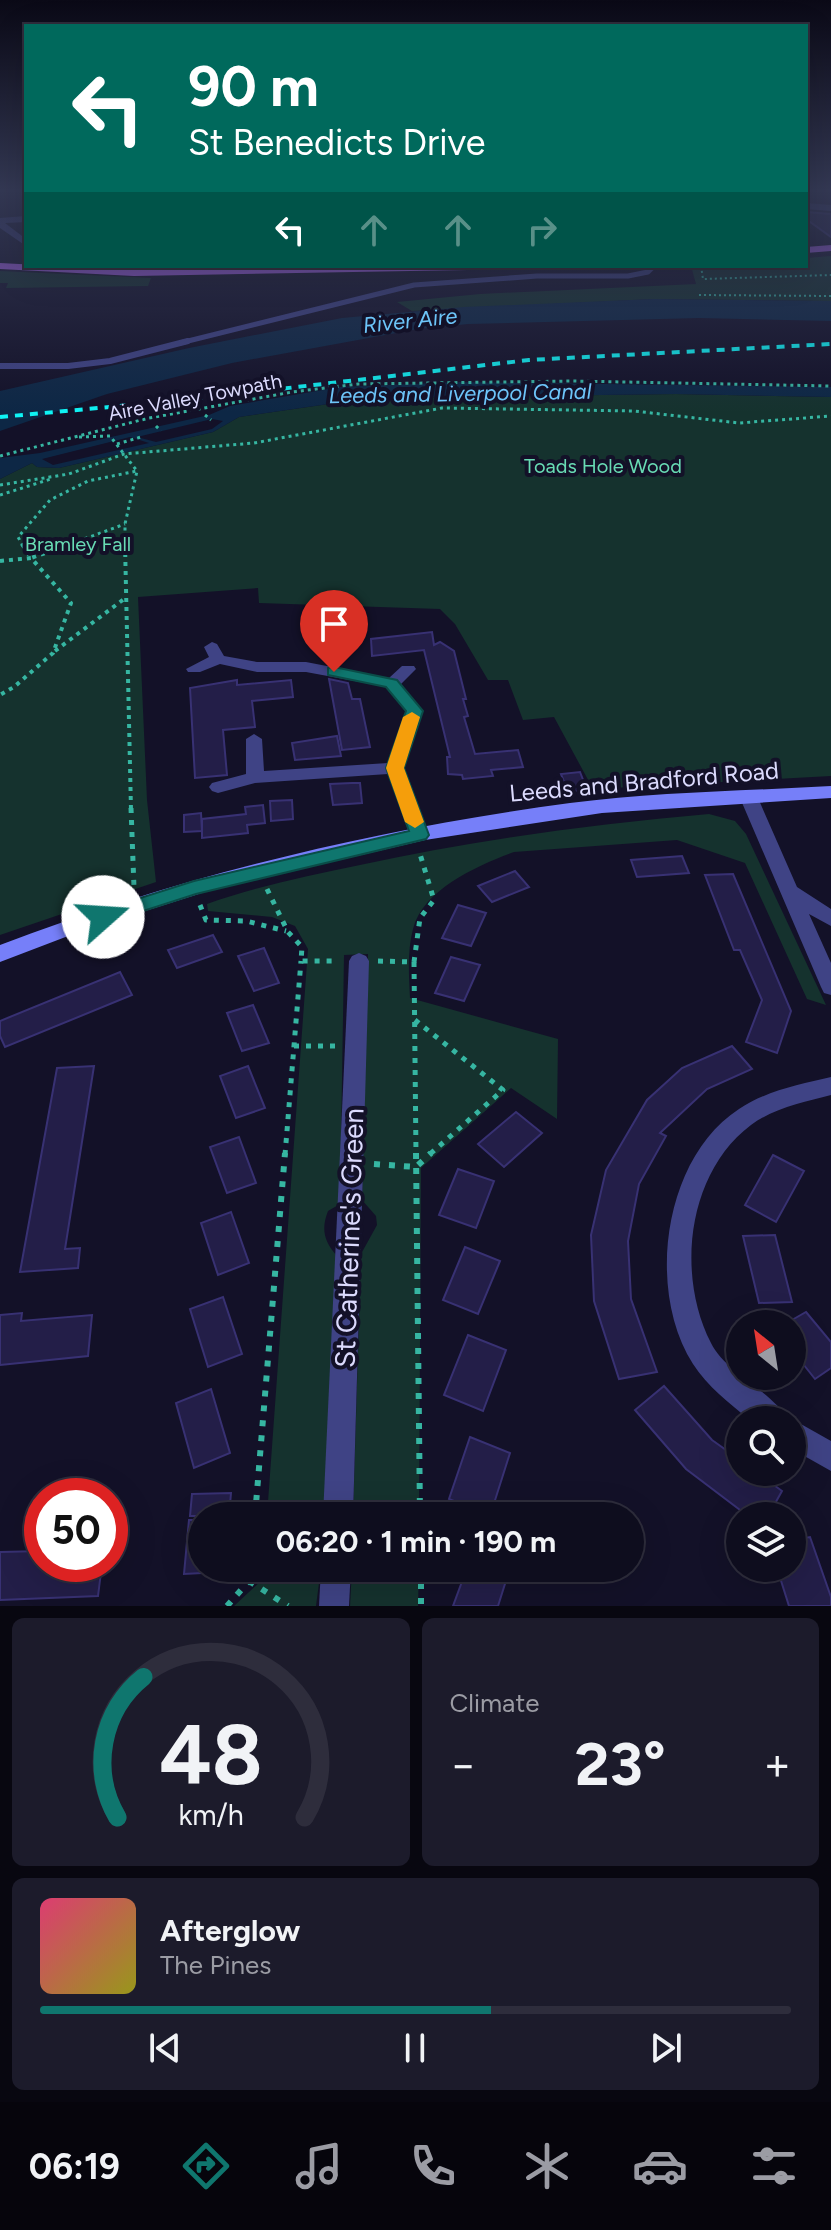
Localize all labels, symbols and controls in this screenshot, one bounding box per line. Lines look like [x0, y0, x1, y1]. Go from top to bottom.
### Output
text: 90 m [188, 53, 319, 120]
icon: left [56, 56, 160, 160]
text: St Benedicts Drive [188, 121, 485, 164]
icon: left [268, 208, 312, 252]
icon: ahead [352, 208, 396, 252]
icon: ahead [436, 208, 480, 252]
icon: right [520, 208, 564, 252]
water label: River Aire [362, 302, 459, 339]
street label: Aire Valley Towpath [106, 368, 284, 426]
water label: Leeds and Liverpool Canal [328, 378, 592, 409]
park label: Toads Hole Wood [524, 454, 682, 478]
park label: Bramley Fall [25, 532, 131, 556]
pin [300, 590, 368, 672]
icon: arrive [312, 602, 356, 646]
street label: Leeds and Bradford Road [508, 755, 780, 808]
position arrow [61, 875, 145, 959]
street label: St Catherine's Green [327, 1107, 371, 1369]
north arrow [726, 1310, 806, 1390]
map controls [726, 1310, 806, 1582]
button: search [726, 1406, 806, 1486]
speed limit sign: 50 [24, 1478, 128, 1582]
button: layers [726, 1502, 806, 1582]
text: 06:20 · 1 min · 190 m [276, 1523, 556, 1560]
text: Climate [450, 1687, 539, 1719]
text: 48 [159, 1705, 263, 1805]
text: 23° [575, 1728, 666, 1800]
text: − [450, 1738, 477, 1791]
text: + [764, 1738, 791, 1791]
text: km/h [178, 1798, 243, 1832]
text: Afterglow [160, 1912, 300, 1949]
text: The Pines [160, 1949, 271, 1981]
icon: previous [143, 2026, 187, 2070]
icon: pause [393, 2026, 437, 2070]
icon: next [644, 2026, 688, 2070]
icon: directions [178, 2138, 234, 2194]
icon: music [291, 2138, 347, 2194]
icon: phone [405, 2138, 461, 2194]
icon: climate [519, 2138, 575, 2194]
icon: car [632, 2138, 688, 2194]
icon: filters [746, 2138, 802, 2194]
text: 06:19 [29, 2145, 120, 2188]

